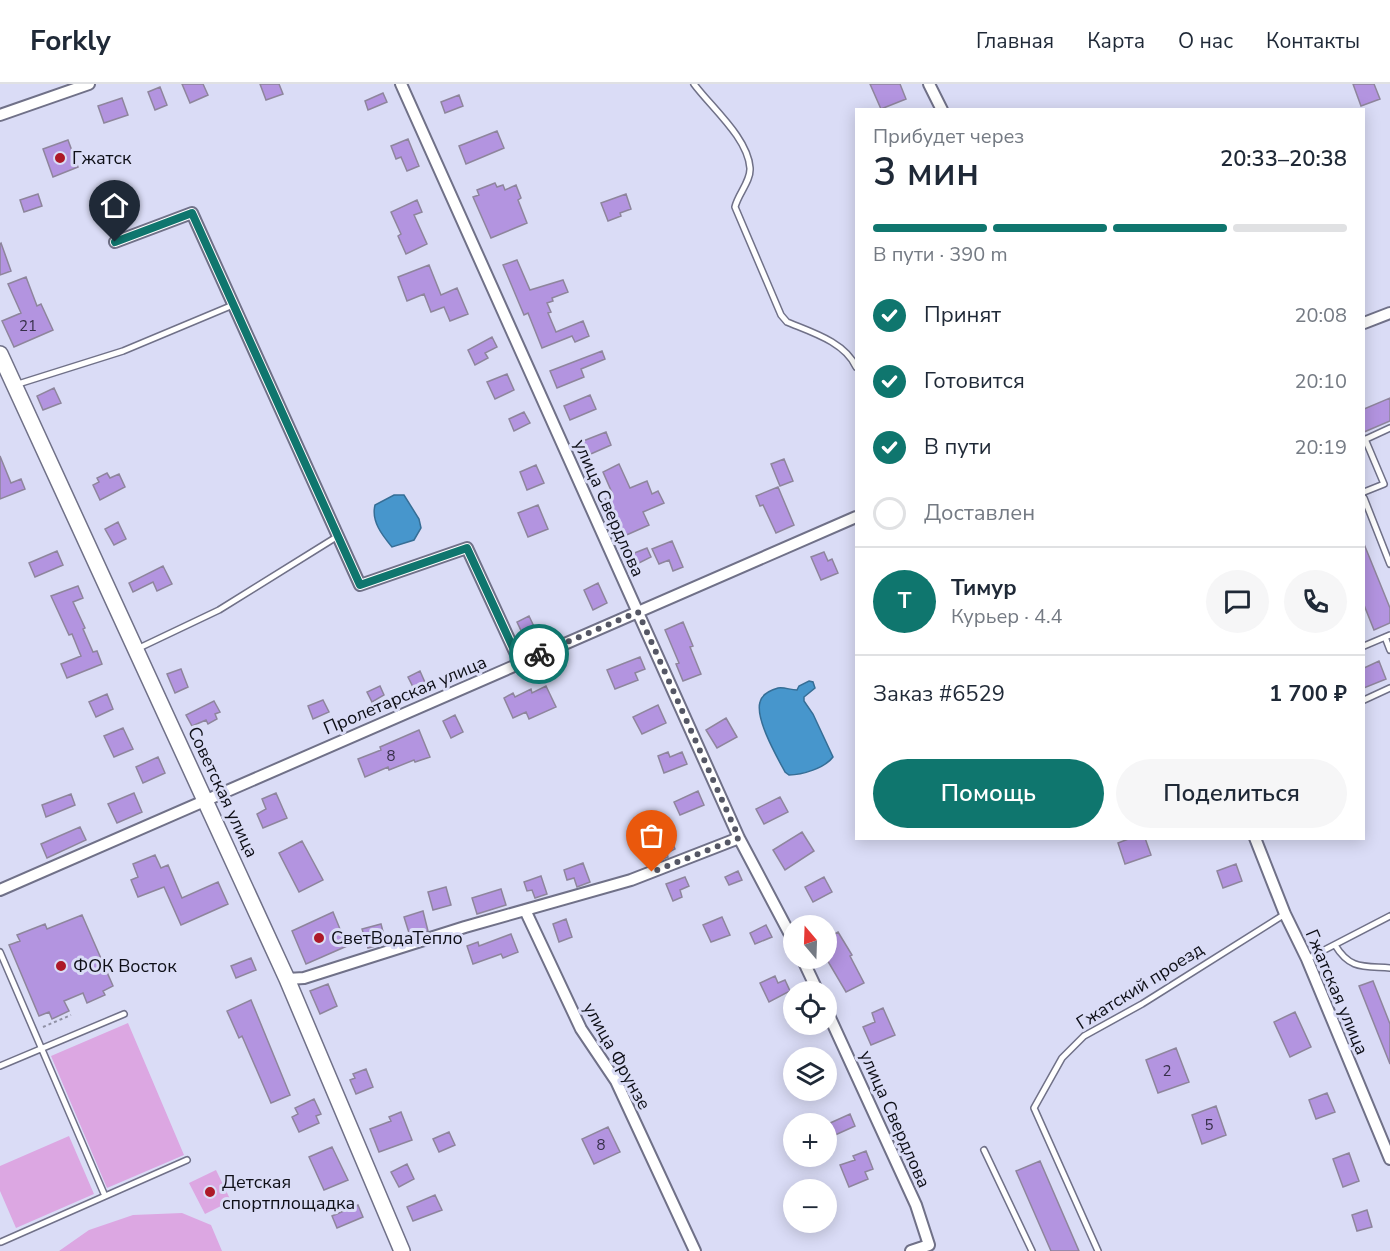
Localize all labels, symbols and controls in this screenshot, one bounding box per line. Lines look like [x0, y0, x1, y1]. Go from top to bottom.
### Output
text: Forkly [30, 22, 111, 60]
text: Главная [976, 27, 1054, 55]
text: Карта [1087, 27, 1145, 55]
text: О нас [1178, 27, 1233, 55]
text: Контакты [1266, 27, 1360, 55]
text: Прибудет через [873, 123, 1024, 150]
text: 20:33–20:38 [1220, 144, 1347, 174]
place label: Гжатск [72, 146, 132, 170]
text: 3 мин [873, 146, 979, 199]
marker: Гжатск [53, 151, 67, 165]
pin [89, 180, 140, 242]
icon: home [98, 189, 131, 222]
text: В пути · 390 m [873, 241, 1008, 268]
icon: check [873, 299, 906, 332]
text: Принят [924, 300, 1001, 330]
text: 20:08 [1294, 302, 1347, 329]
house number: 21 [19, 316, 37, 336]
icon: check [873, 365, 906, 398]
text: Готовится [924, 366, 1025, 396]
text: 20:10 [1294, 368, 1347, 395]
icon: check [873, 431, 906, 464]
text: В пути [924, 432, 992, 462]
text: 20:19 [1294, 434, 1347, 461]
street label: улица Свердлова [568, 436, 650, 580]
text: Доставлен [924, 498, 1035, 528]
button: chat [1206, 570, 1269, 633]
button: phone [1284, 570, 1347, 633]
text: Тимур [951, 573, 1017, 603]
text: Т [898, 586, 911, 616]
text: Курьер · 4.4 [951, 603, 1063, 630]
courier [509, 624, 569, 684]
icon: bike [523, 638, 556, 671]
street label: Пролетарская улица [320, 650, 490, 740]
text: Заказ #6529 [873, 679, 1005, 709]
text: 1 700 ₽ [1269, 679, 1347, 709]
street label: Советская улица [182, 723, 264, 861]
house number: 8 [386, 746, 396, 766]
button: Помощь [873, 759, 1104, 828]
button: Поделиться [1116, 759, 1347, 828]
pin [626, 810, 677, 872]
icon: bag [635, 819, 668, 852]
north arrow [783, 915, 837, 969]
map controls [783, 915, 837, 1233]
place label: СветВодаТепло [331, 926, 463, 950]
street label: Гжатская улица [1300, 926, 1374, 1058]
marker: СветВодаТепло [312, 931, 326, 945]
street label: Гжатский проезд [1072, 937, 1209, 1035]
place label: ФОК Восток [73, 954, 177, 978]
marker: ФОК Восток [54, 959, 68, 973]
button: locate [783, 981, 837, 1035]
street label: улица Фрунзе [578, 998, 656, 1114]
button: layers [783, 1047, 837, 1101]
street label: улица Свердлова [854, 1047, 936, 1191]
house number: 2 [1162, 1061, 1172, 1081]
button: + [783, 1113, 837, 1167]
house number: 5 [1204, 1115, 1214, 1135]
house number: 8 [596, 1135, 606, 1155]
place label: Детская спортплощадка [222, 1170, 355, 1215]
button: − [783, 1179, 837, 1233]
marker: Детская спортплощадка [203, 1185, 217, 1199]

